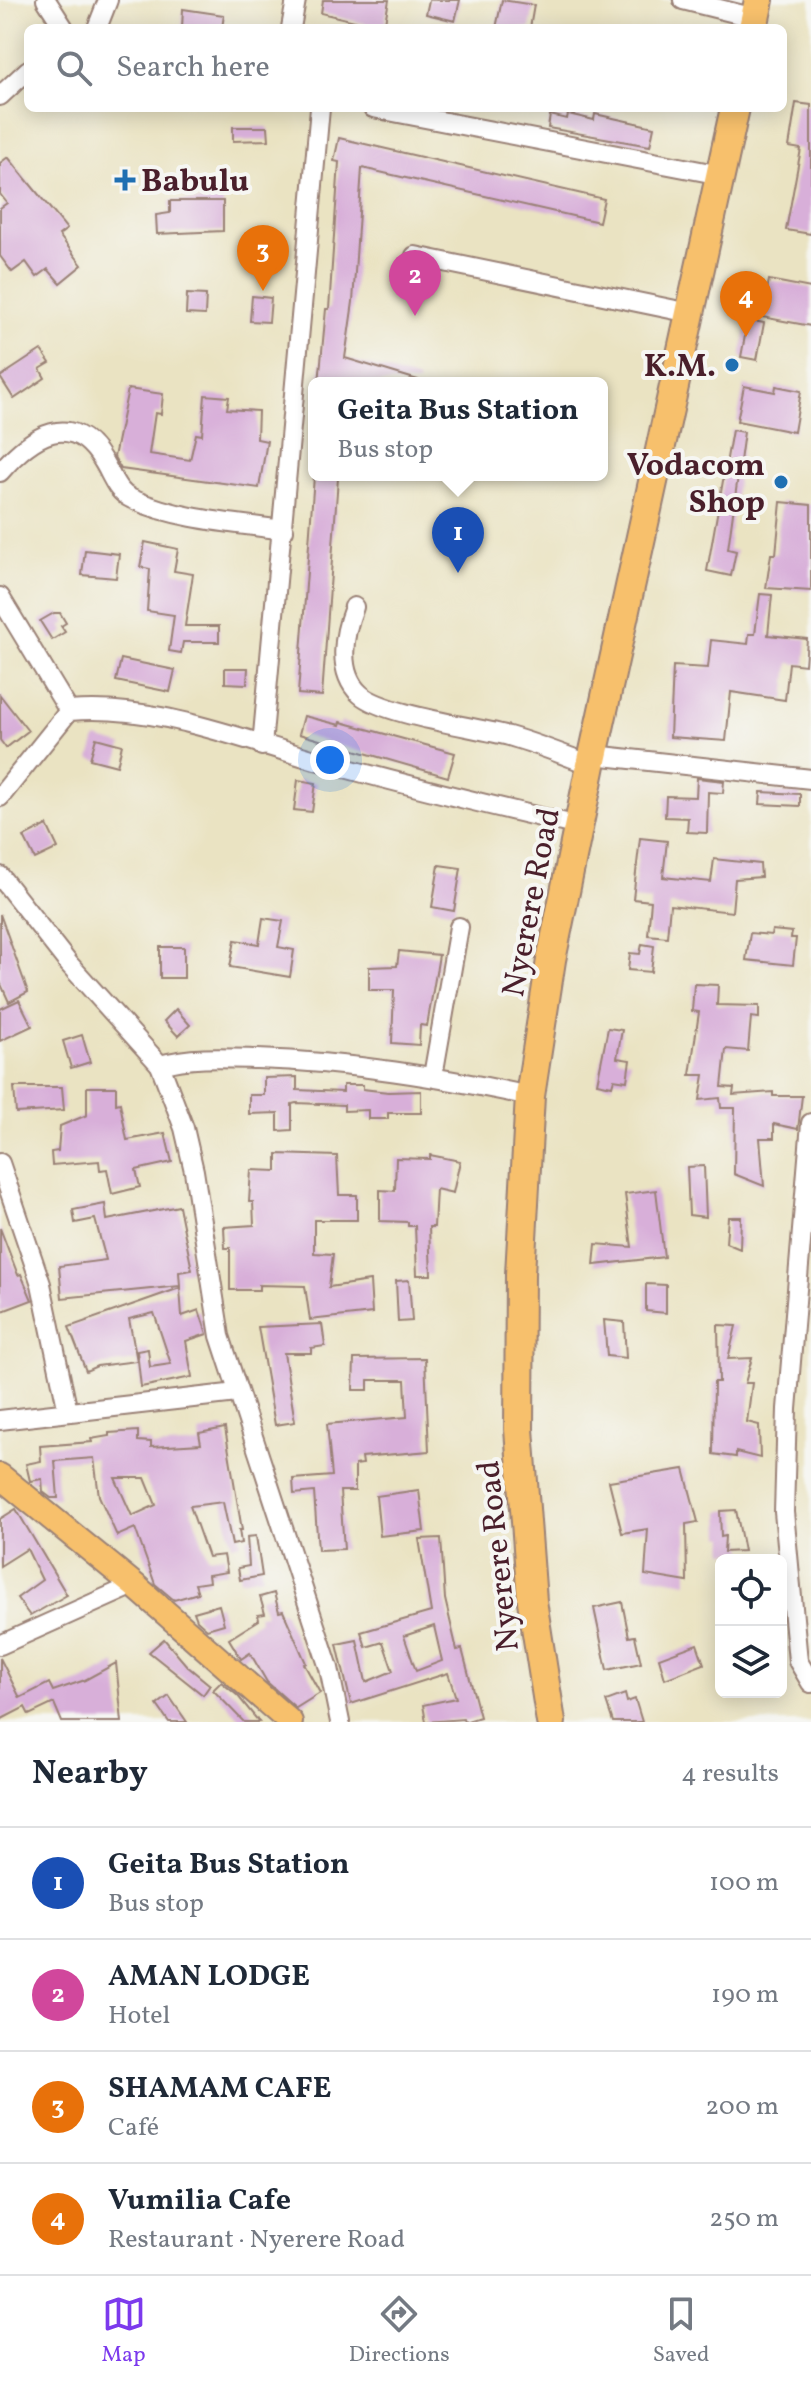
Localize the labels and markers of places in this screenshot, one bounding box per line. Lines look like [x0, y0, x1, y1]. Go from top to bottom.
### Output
place label: Babulu [141, 161, 249, 205]
marker: Babulu [116, 171, 134, 189]
pin: 3 [237, 225, 289, 291]
pin: 2 [389, 250, 441, 316]
pin: 4 [720, 271, 772, 337]
place label: K.M. [644, 346, 716, 390]
marker: K.M. [723, 356, 741, 374]
place label: Vodacom Shop [627, 445, 765, 526]
marker: Vodacom Shop [772, 473, 790, 491]
pin: 1 [432, 507, 484, 573]

